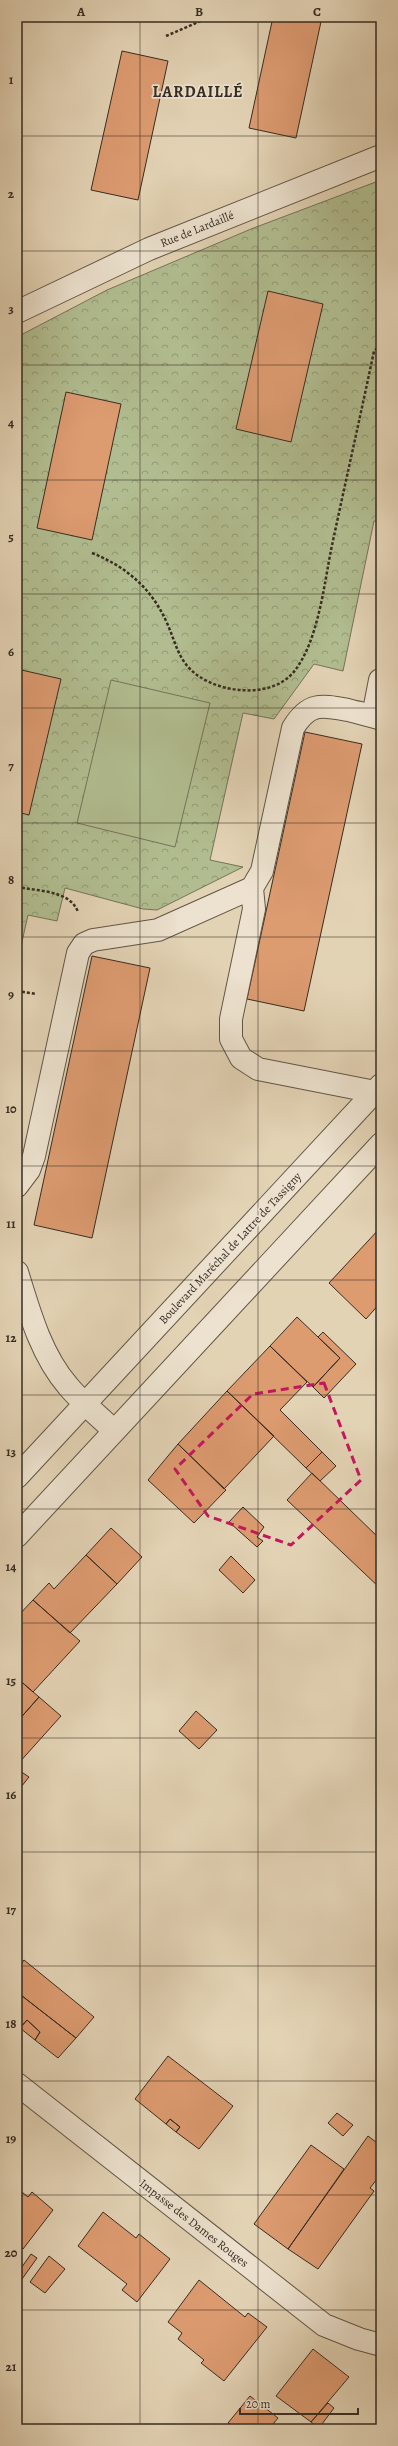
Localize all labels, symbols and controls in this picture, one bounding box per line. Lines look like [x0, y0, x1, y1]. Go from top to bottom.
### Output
text: A [76, 3, 86, 20]
text: B [195, 3, 203, 20]
text: C [313, 3, 321, 20]
text: 1 [9, 71, 14, 88]
district label: LARDAILLÉ [153, 81, 243, 103]
text: 2 [8, 185, 15, 202]
street label: Rue de Lardaillé [158, 207, 236, 251]
text: 3 [8, 300, 14, 317]
text: 4 [8, 414, 14, 431]
text: 5 [8, 528, 14, 545]
text: 6 [8, 643, 14, 660]
text: 7 [8, 757, 14, 774]
text: 8 [8, 871, 14, 888]
text: 9 [8, 986, 14, 1003]
text: 10 [5, 1100, 17, 1117]
street label: Boulevard Maréchal de Lattre de Tassigny [155, 1168, 305, 1327]
text: 11 [6, 1215, 16, 1232]
text: 12 [6, 1329, 17, 1346]
text: 13 [6, 1443, 17, 1460]
text: 14 [6, 1558, 16, 1575]
text: 15 [6, 1672, 17, 1689]
text: 16 [6, 1786, 16, 1803]
text: 17 [6, 1901, 17, 1918]
text: 18 [6, 2015, 16, 2032]
text: 19 [6, 2130, 16, 2147]
street label: Impasse des Dames Rouges [136, 2175, 252, 2271]
text: 20 [5, 2244, 18, 2261]
text: 21 [6, 2358, 17, 2375]
scale bar [240, 2390, 358, 2416]
text: 20 m [246, 2396, 270, 2412]

